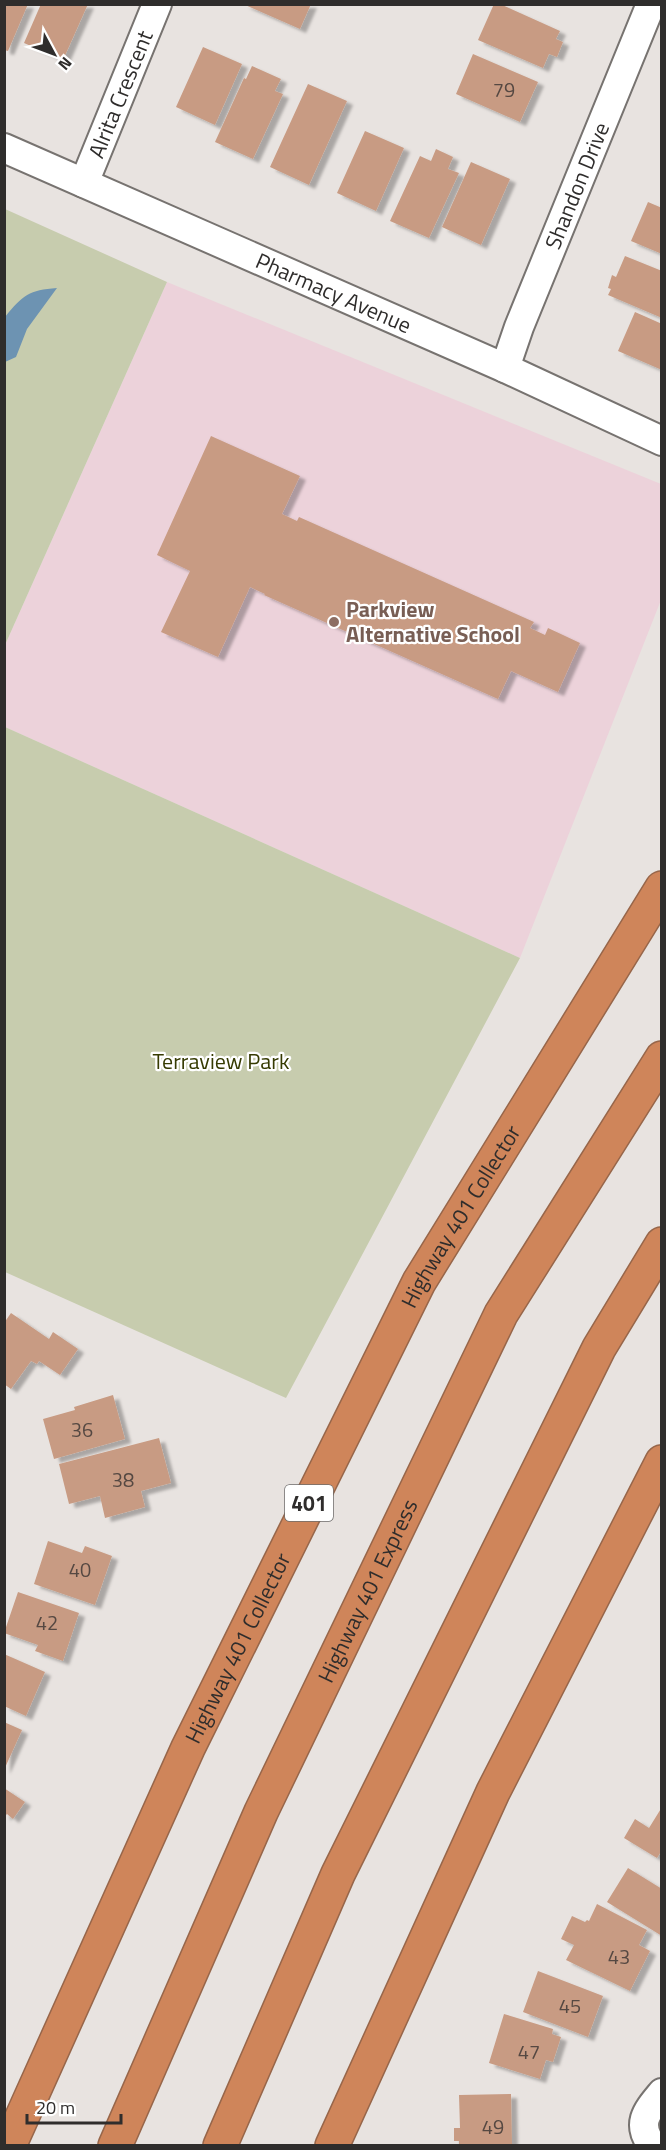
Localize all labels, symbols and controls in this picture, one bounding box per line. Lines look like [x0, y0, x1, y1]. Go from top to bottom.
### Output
north arrow [24, 24, 84, 84]
street label: Alrita Crescent [79, 25, 162, 163]
text: N [53, 52, 78, 76]
house number: 79 [493, 74, 515, 105]
street label: Shandon Drive [536, 117, 618, 254]
street label: Pharmacy Avenue [250, 244, 417, 342]
place label: Parkview Alternative School [346, 592, 520, 651]
marker: Parkview Alternative School [327, 615, 341, 629]
park label: Terraview Park [153, 1044, 290, 1078]
street label: Highway 401 Collector [392, 1118, 529, 1314]
house number: 36 [71, 1414, 93, 1445]
house number: 38 [112, 1464, 134, 1495]
road number: 401 [285, 1485, 333, 1521]
street label: Highway 401 Express [309, 1493, 426, 1688]
street label: Highway 401 Collector [176, 1547, 299, 1749]
house number: 40 [69, 1554, 91, 1585]
house number: 42 [36, 1607, 58, 1638]
house number: 43 [608, 1941, 630, 1972]
house number: 45 [559, 1990, 581, 2021]
house number: 47 [518, 2036, 540, 2067]
scale bar [27, 2087, 122, 2125]
text: 20 m [36, 2094, 75, 2121]
house number: 49 [482, 2111, 504, 2142]

